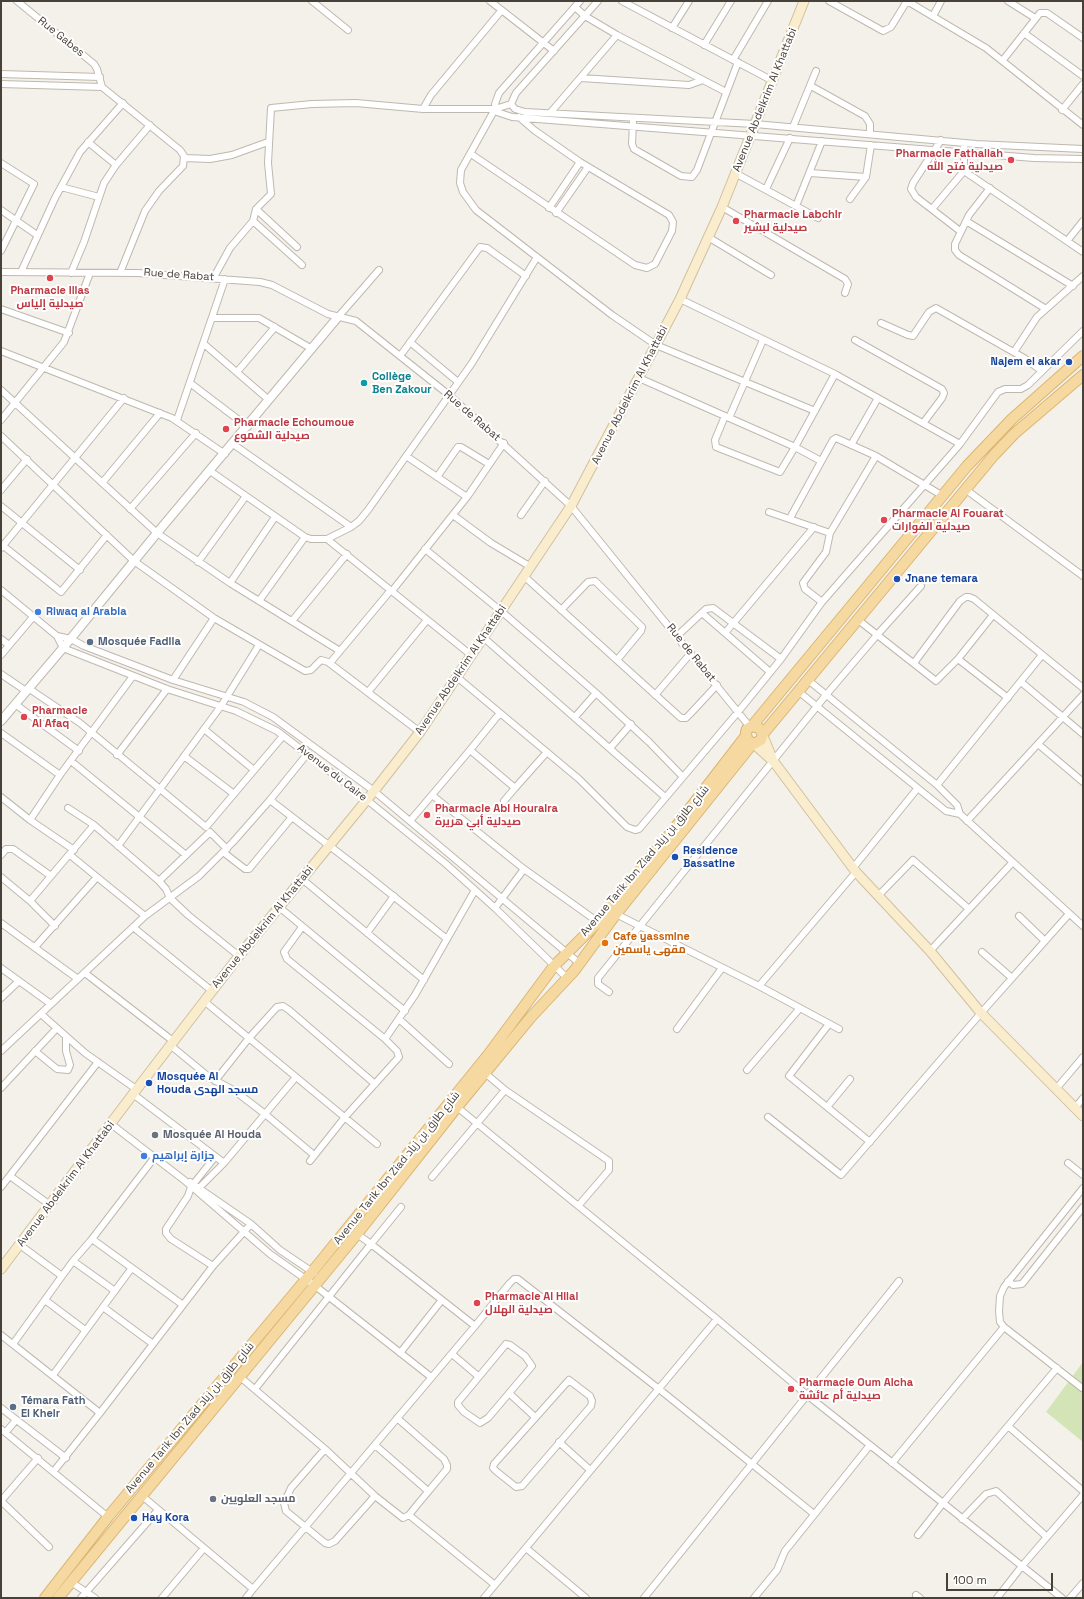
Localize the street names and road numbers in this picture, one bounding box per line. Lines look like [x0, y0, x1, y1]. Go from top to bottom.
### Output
street label: Rue Gabes [35, 14, 87, 60]
street label: Avenue Abdelkrim Al Khattabi [730, 26, 800, 174]
street label: Rue de Rabat [143, 266, 215, 284]
street label: Avenue Abdelkrim Al Khattabi [589, 323, 671, 467]
street label: Rue de Rabat [441, 388, 503, 444]
street label: Avenue Abdelkrim Al Khattabi [412, 602, 510, 738]
street label: Rue de Rabat [664, 621, 718, 685]
street label: Avenue du Caire [295, 742, 369, 804]
street label: Avenue Tarik Ibn Ziad شارع طارق بن زياد [578, 783, 712, 939]
street label: Avenue Abdelkrim Al Khattabi [209, 863, 317, 991]
street label: Avenue Tarik Ibn Ziad شارع طارق بن زياد [331, 1089, 463, 1247]
street label: Avenue Abdelkrim Al Khattabi [14, 1119, 118, 1249]
street label: Avenue Tarik Ibn Ziad شارع طارق بن زياد [123, 1340, 257, 1496]

